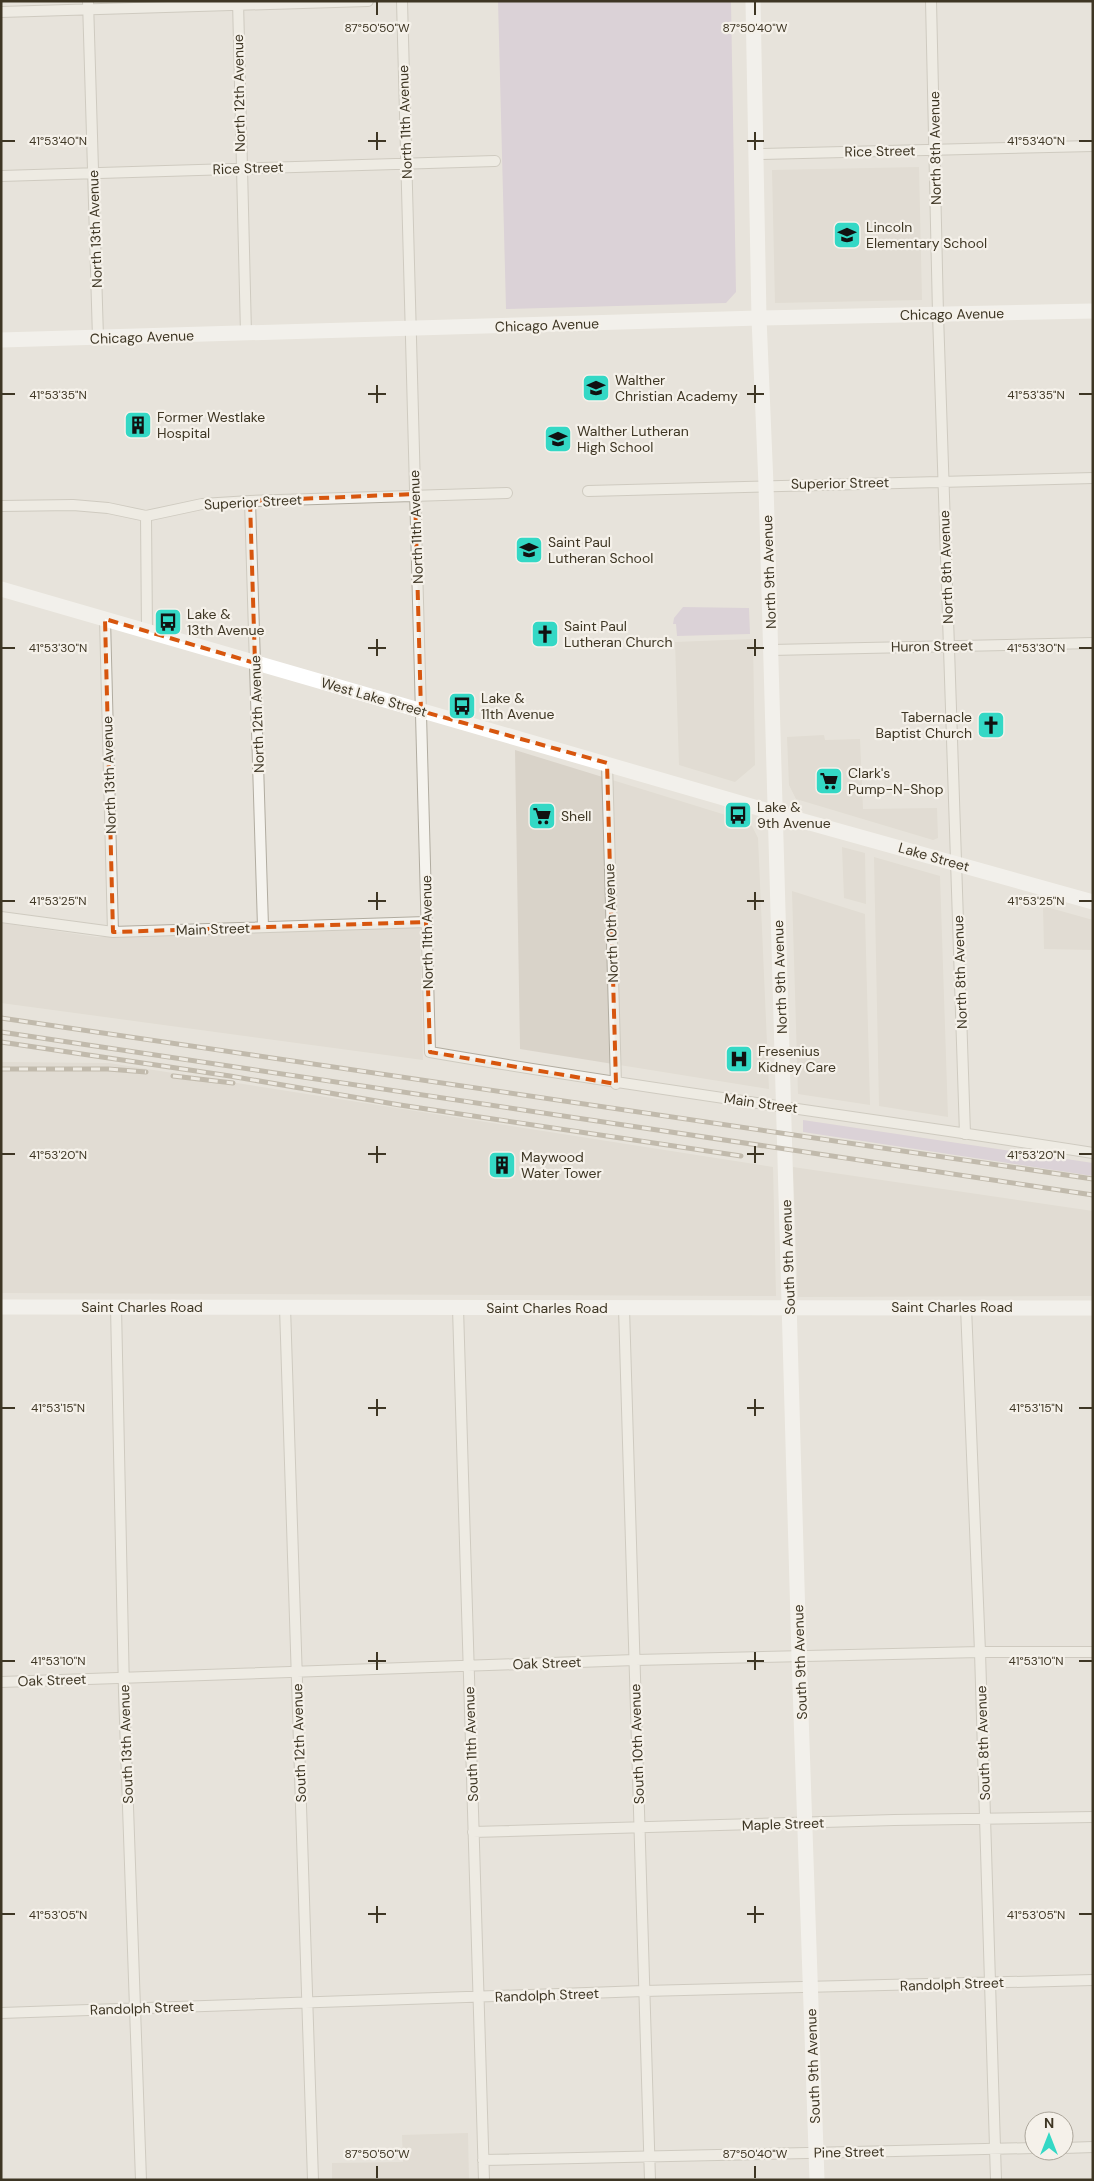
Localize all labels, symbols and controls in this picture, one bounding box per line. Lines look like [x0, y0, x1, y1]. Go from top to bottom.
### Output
text: 87°50'50"W [344, 20, 410, 36]
text: 87°50'40"W [723, 20, 788, 36]
street label: North 12th Avenue [229, 34, 249, 152]
street label: North 11th Avenue [394, 65, 416, 179]
street label: North 8th Avenue [925, 91, 945, 205]
text: 41°53'40"N [29, 133, 87, 149]
text: 41°53'40"N [1007, 133, 1065, 149]
street label: Rice Street [844, 141, 916, 161]
street label: Rice Street [212, 158, 284, 178]
street label: North 13th Avenue [84, 170, 106, 288]
place label: Lincoln Elementary School [866, 218, 987, 252]
school or university icon: Lincoln Elementary School [832, 220, 862, 250]
street label: Chicago Avenue [900, 304, 1004, 324]
street label: Chicago Avenue [495, 314, 599, 336]
street label: Chicago Avenue [90, 326, 194, 348]
place label: Walther Christian Academy [615, 371, 738, 405]
school or university icon: Walther Christian Academy [581, 373, 611, 403]
text: 41°53'35"N [29, 387, 87, 403]
text: 41°53'35"N [1007, 387, 1065, 403]
place label: Former Westlake Hospital [157, 408, 265, 442]
building icon: Former Westlake Hospital [123, 410, 153, 440]
place label: Walther Lutheran High School [577, 422, 689, 456]
school or university icon: Walther Lutheran High School [543, 424, 573, 454]
street label: North 11th Avenue [405, 470, 427, 584]
street label: Superior Street [791, 473, 889, 493]
street label: Superior Street [203, 490, 303, 514]
street label: North 8th Avenue [935, 510, 957, 624]
street label: North 9th Avenue [758, 515, 780, 629]
place label: Saint Paul Lutheran School [548, 533, 653, 567]
school or university icon: Saint Paul Lutheran School [514, 535, 544, 565]
place label: Lake & 13th Avenue [187, 605, 265, 639]
bus stop icon: Lake & 13th Avenue [153, 607, 183, 637]
place label: Saint Paul Lutheran Church [564, 617, 673, 651]
church icon: Saint Paul Lutheran Church [530, 619, 560, 649]
street label: Huron Street [891, 636, 973, 656]
text: 41°53'30"N [29, 640, 87, 656]
text: 41°53'30"N [1007, 640, 1065, 656]
street label: North 12th Avenue [246, 655, 268, 773]
street label: West Lake Street [319, 673, 429, 721]
place label: Lake & 11th Avenue [481, 689, 555, 723]
bus stop icon: Lake & 11th Avenue [447, 691, 477, 721]
place label: Tabernacle Baptist Church [876, 708, 972, 742]
church icon: Tabernacle Baptist Church [976, 710, 1006, 740]
street label: North 13th Avenue [98, 716, 120, 834]
place label: Clark's Pump-N-Shop [848, 764, 944, 798]
supermarket icon: Clark's Pump-N-Shop [814, 766, 844, 796]
place label: Lake & 9th Avenue [757, 798, 831, 832]
bus stop icon: Lake & 9th Avenue [723, 800, 753, 830]
supermarket icon: Shell [527, 801, 557, 831]
place label: Shell [561, 807, 591, 825]
street label: Lake Street [896, 838, 972, 876]
street label: North 10th Avenue [600, 863, 622, 983]
street label: North 11th Avenue [417, 875, 437, 989]
text: 41°53'25"N [29, 893, 87, 909]
text: 41°53'25"N [1007, 893, 1065, 909]
street label: North 8th Avenue [949, 915, 971, 1029]
street label: Main Street [176, 919, 250, 939]
street label: North 9th Avenue [769, 920, 791, 1034]
place label: Fresenius Kidney Care [758, 1042, 836, 1076]
hospital icon: Fresenius Kidney Care [724, 1044, 754, 1074]
street label: Main Street [723, 1089, 799, 1117]
text: 41°53'20"N [29, 1147, 87, 1163]
text: 41°53'20"N [1007, 1147, 1065, 1163]
place label: Maywood Water Tower [521, 1148, 602, 1182]
building icon: Maywood Water Tower [487, 1150, 517, 1180]
street label: South 9th Avenue [777, 1199, 799, 1315]
street label: Saint Charles Road [81, 1298, 203, 1316]
street label: Saint Charles Road [891, 1298, 1013, 1316]
street label: Saint Charles Road [486, 1299, 608, 1317]
text: 41°53'15"N [31, 1400, 85, 1416]
text: 41°53'15"N [1009, 1400, 1063, 1416]
street label: South 9th Avenue [789, 1604, 811, 1720]
text: 41°53'10"N [30, 1653, 86, 1669]
street label: Oak Street [512, 1653, 582, 1673]
text: 41°53'10"N [1008, 1653, 1064, 1669]
street label: Oak Street [17, 1670, 87, 1690]
street label: South 12th Avenue [288, 1683, 310, 1803]
street label: South 10th Avenue [626, 1683, 648, 1805]
street label: South 13th Avenue [115, 1684, 137, 1804]
street label: South 8th Avenue [972, 1685, 994, 1801]
street label: South 11th Avenue [460, 1686, 482, 1802]
street label: Maple Street [741, 1814, 825, 1834]
text: 41°53'05"N [29, 1907, 87, 1923]
text: 41°53'05"N [1007, 1907, 1065, 1923]
street label: Randolph Street [900, 1973, 1004, 1995]
street label: Randolph Street [495, 1984, 599, 2006]
street label: Randolph Street [90, 1997, 194, 2019]
street label: South 9th Avenue [802, 2008, 824, 2124]
north arrow [1024, 2111, 1074, 2161]
text: N [1044, 2114, 1054, 2132]
street label: Pine Street [813, 2142, 885, 2162]
text: 87°50'50"W [344, 2146, 410, 2162]
text: 87°50'40"W [723, 2146, 788, 2162]

